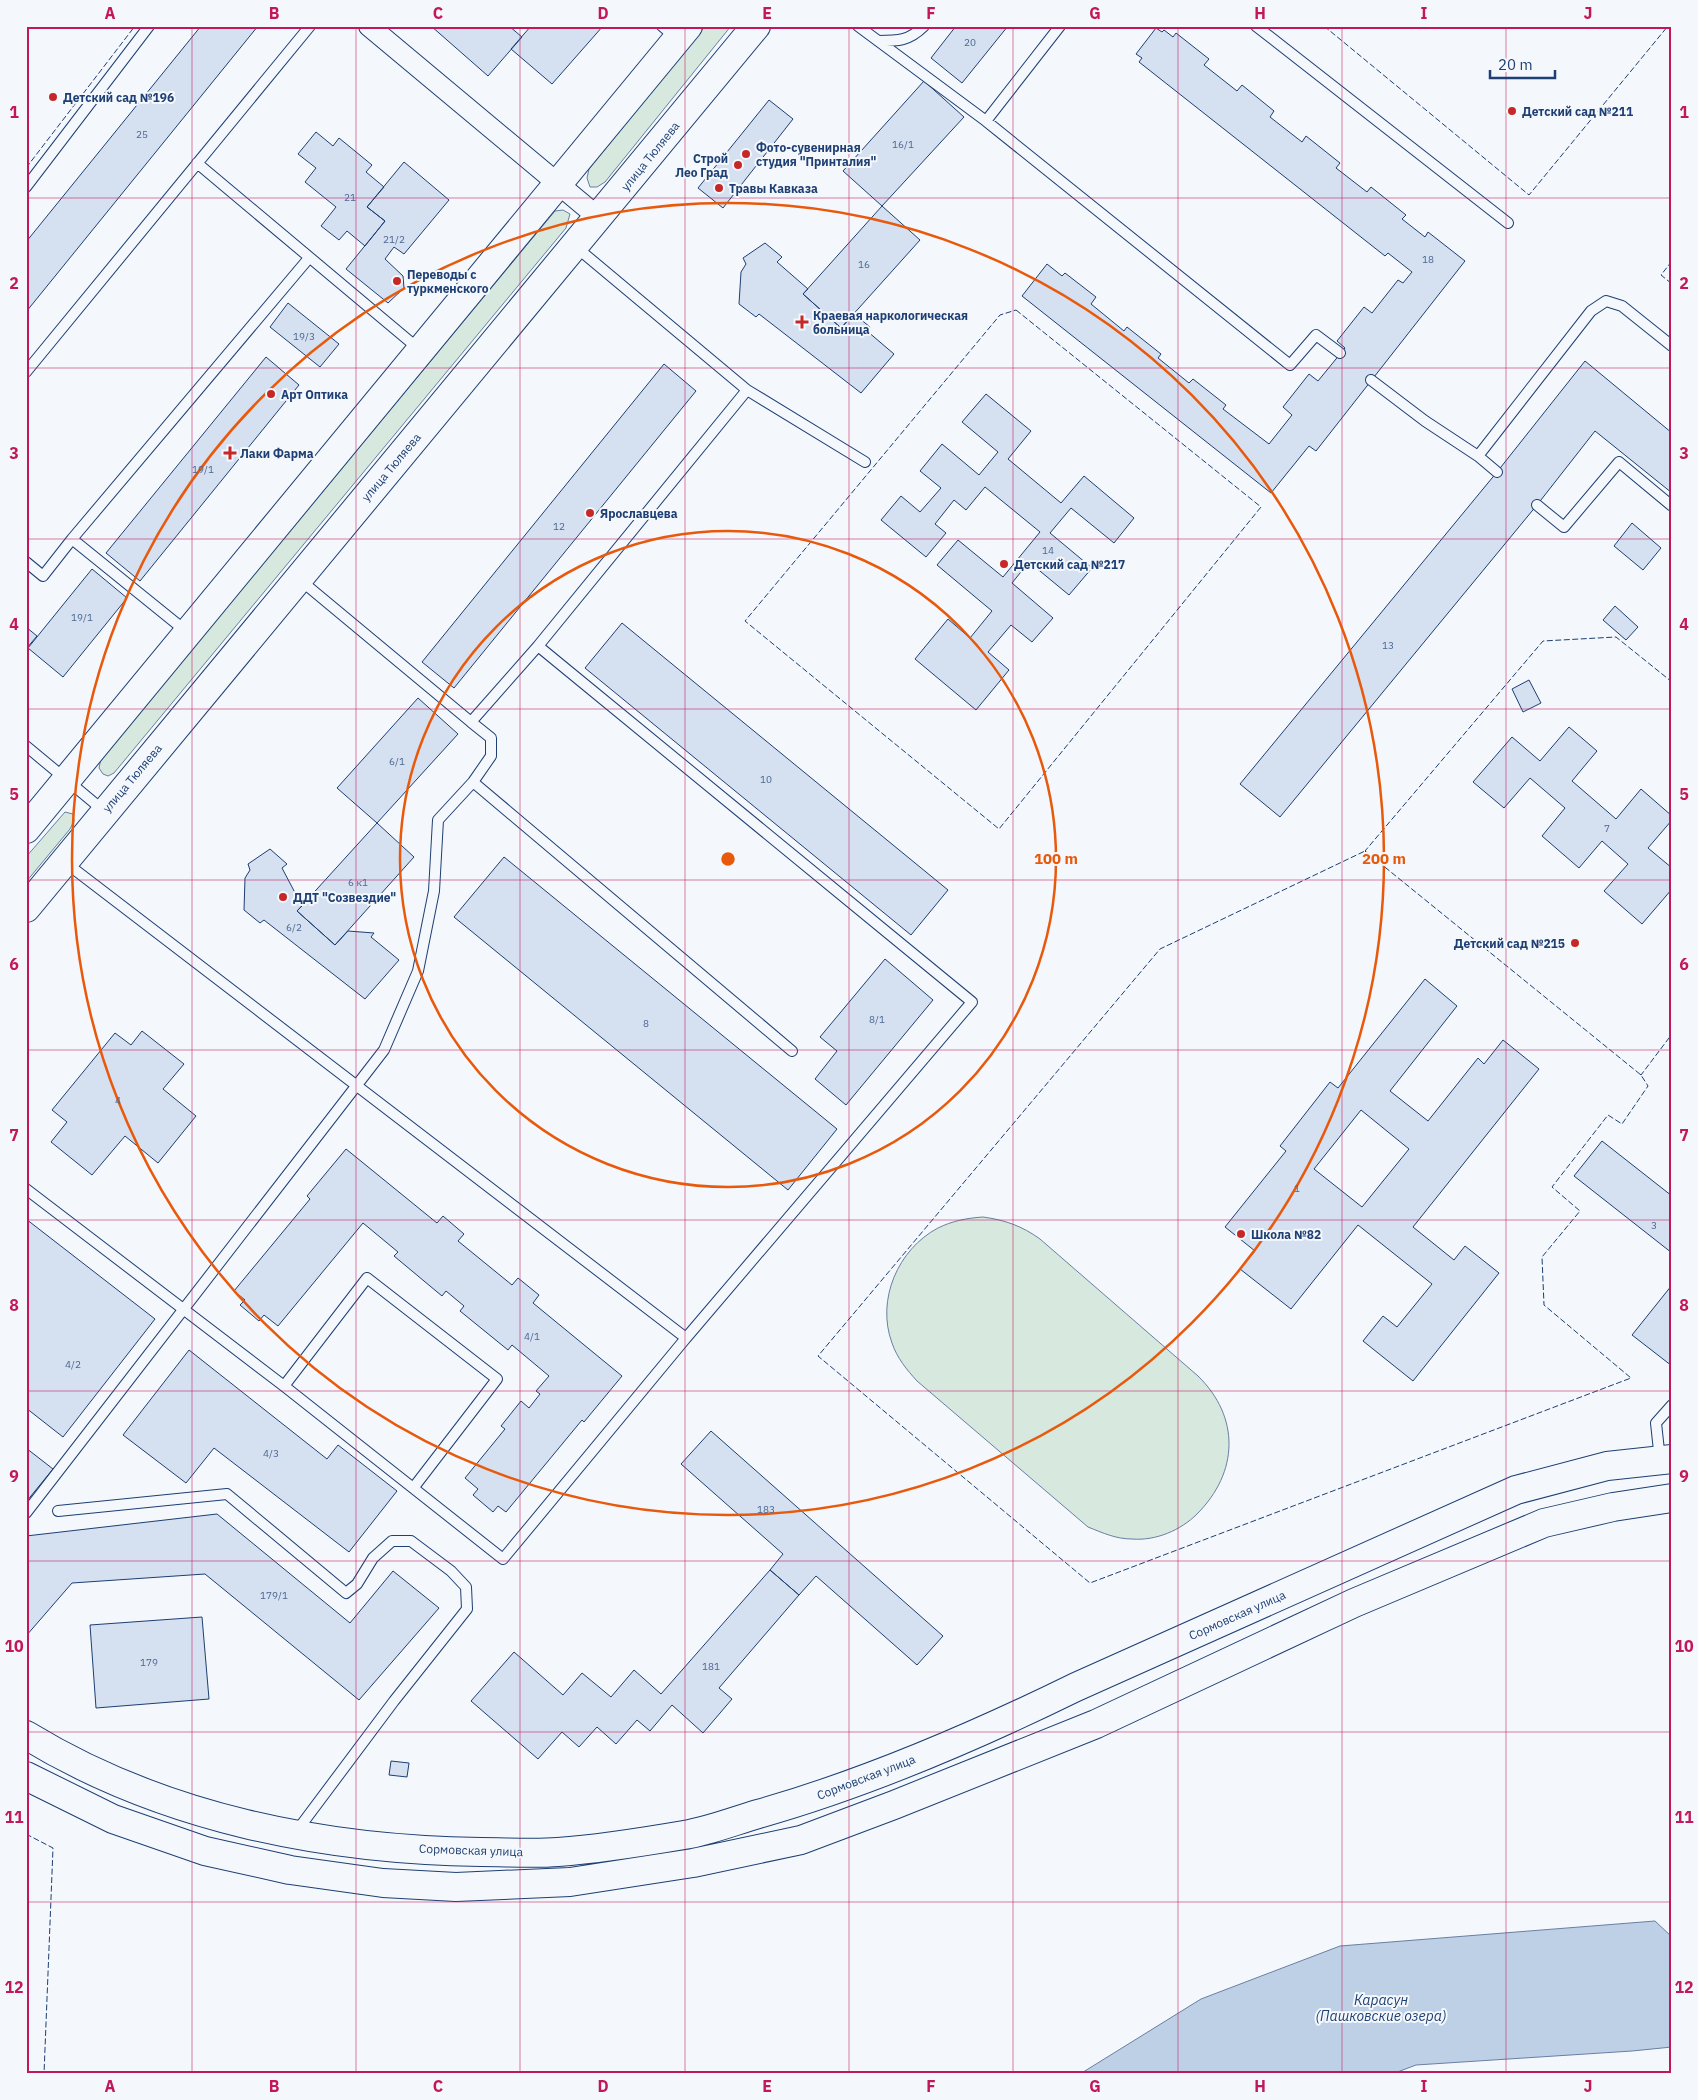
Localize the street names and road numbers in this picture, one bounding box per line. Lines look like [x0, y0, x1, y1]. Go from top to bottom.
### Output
street label: улица Тюляева [618, 118, 683, 194]
street label: улица Тюляева [358, 429, 424, 504]
street label: улица Тюляева [99, 740, 165, 815]
street label: Сормовская улица [1186, 1587, 1288, 1643]
street label: Сормовская улица [815, 1751, 918, 1803]
street label: Сормовская улица [419, 1841, 524, 1859]

